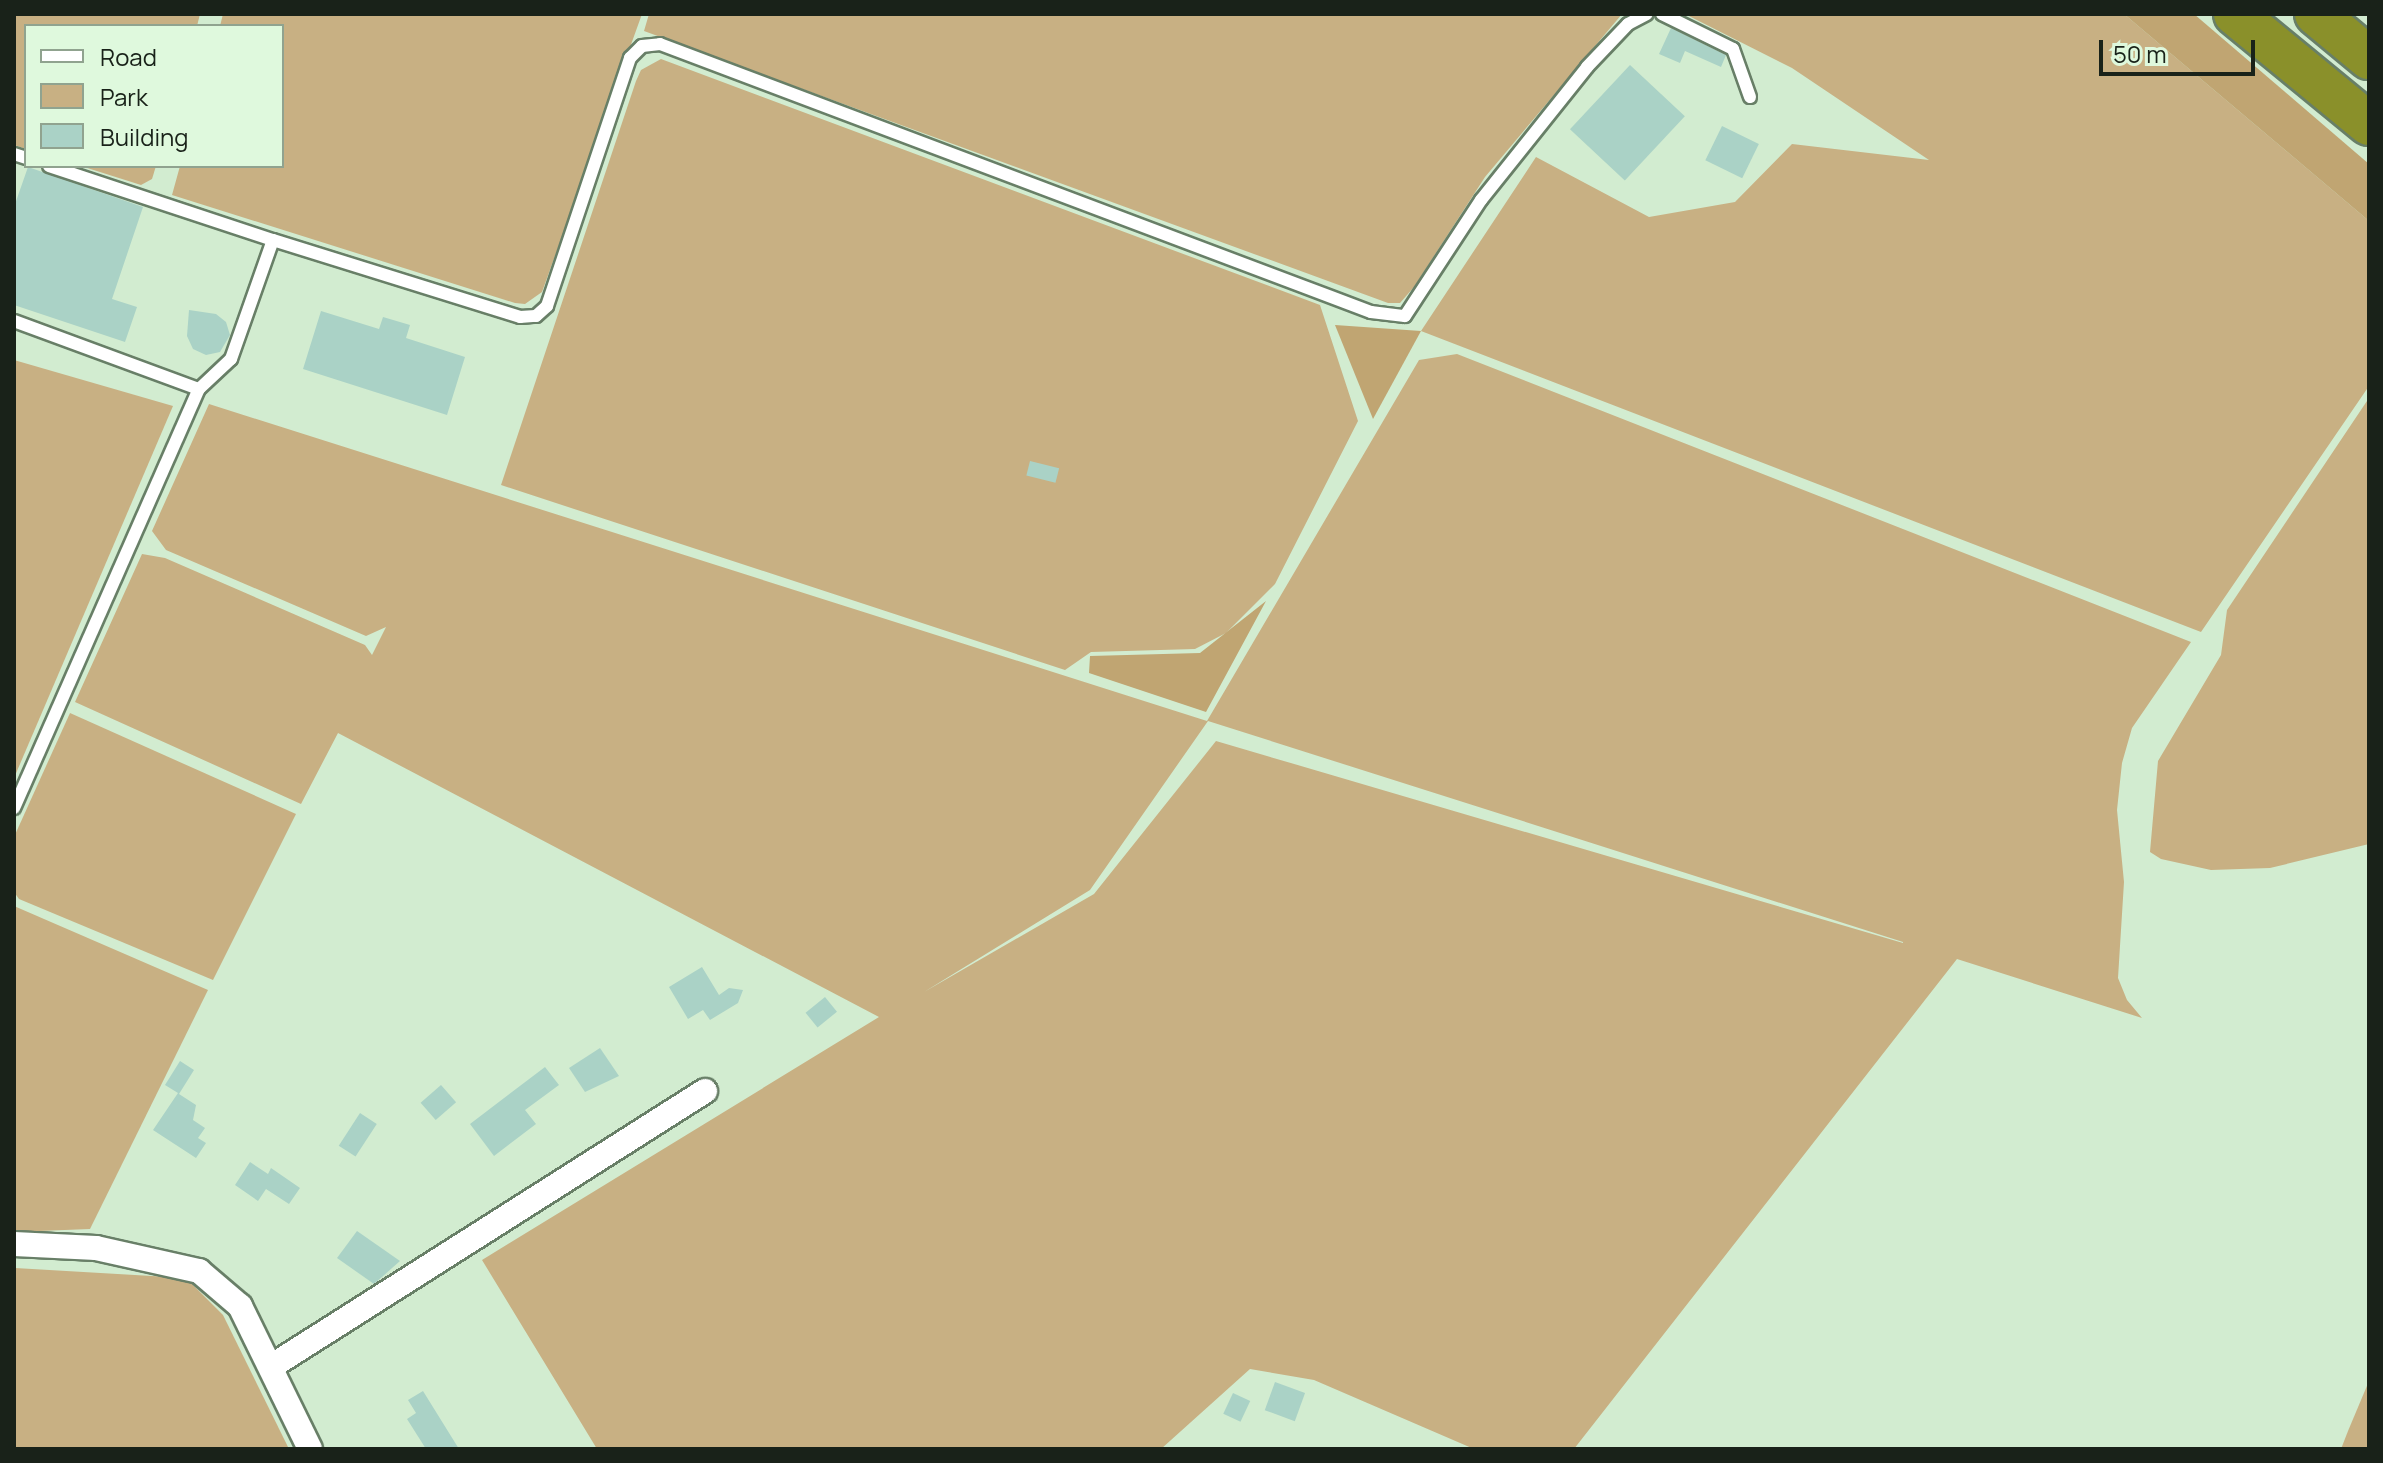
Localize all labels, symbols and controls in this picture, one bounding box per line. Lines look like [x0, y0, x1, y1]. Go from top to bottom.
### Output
legend [24, 24, 284, 168]
scale bar [2103, 24, 2259, 74]
text: 50 m [2113, 37, 2167, 70]
text: Road [100, 40, 157, 73]
text: Park [100, 80, 148, 113]
text: Building [100, 120, 188, 153]

